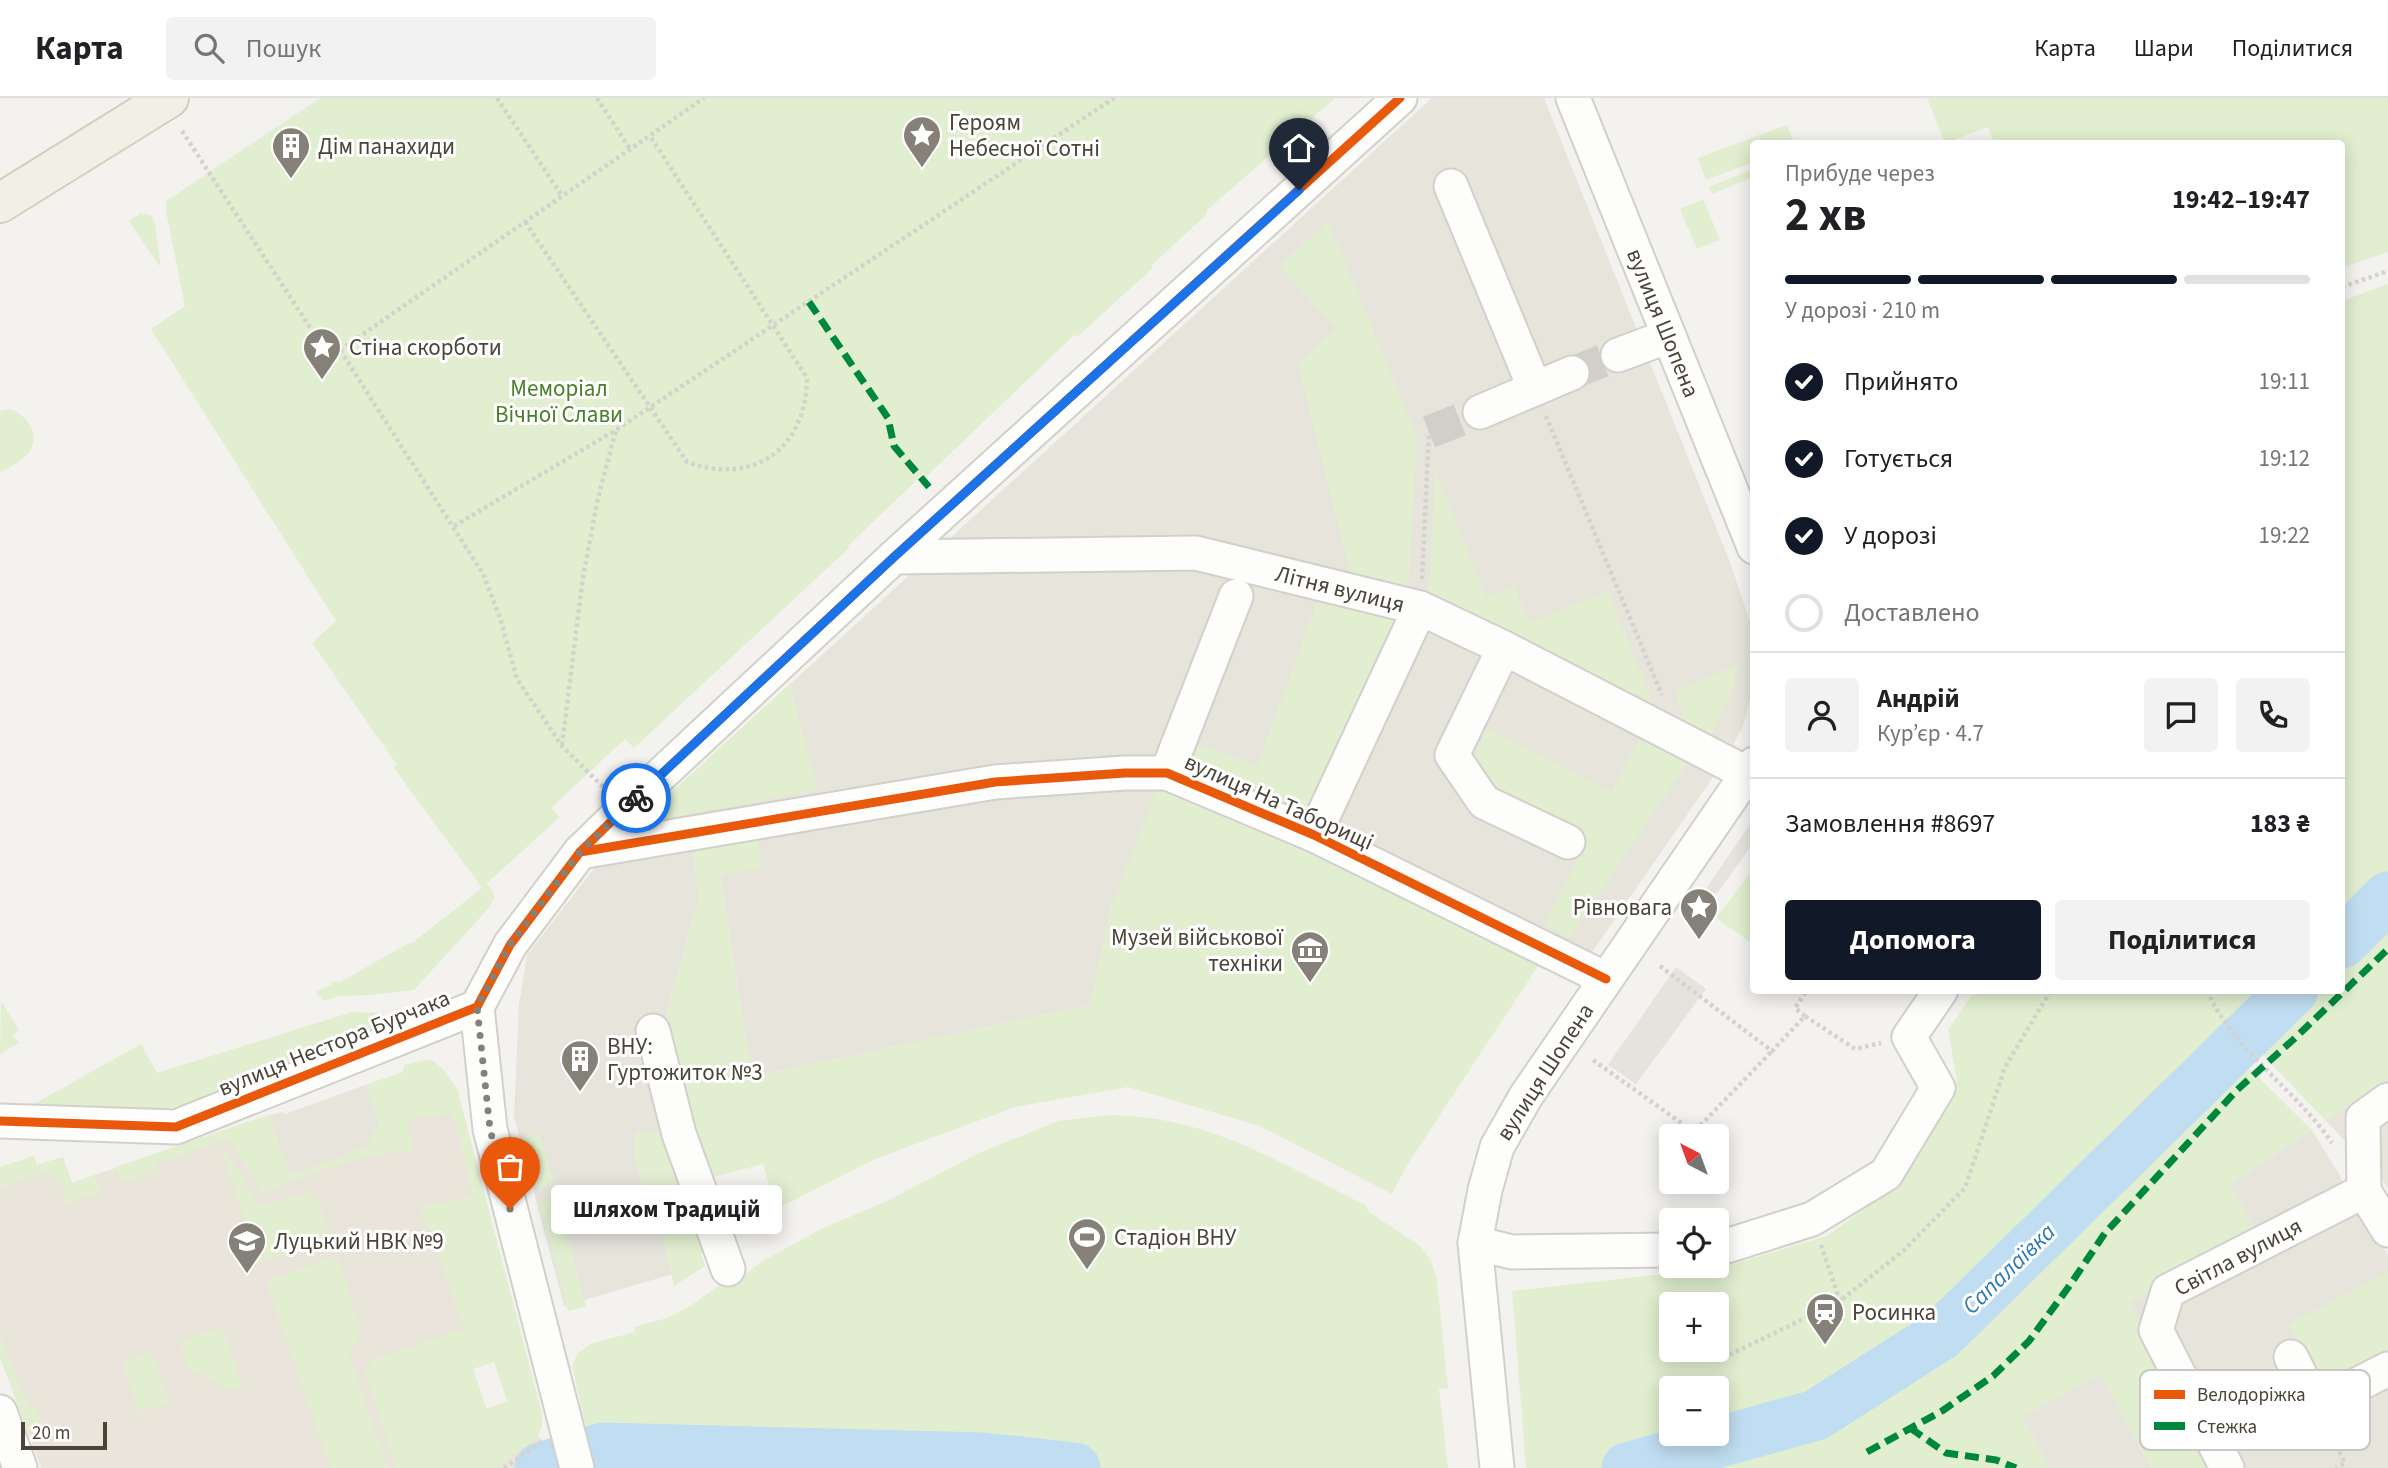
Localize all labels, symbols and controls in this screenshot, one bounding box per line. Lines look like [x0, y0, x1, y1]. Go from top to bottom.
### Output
search box [166, 17, 656, 80]
text: Карта [35, 25, 124, 72]
icon: search [190, 29, 228, 67]
text: Пошук [246, 30, 321, 67]
text: Карта [2034, 31, 2096, 66]
text: Шари [2134, 31, 2194, 66]
text: Поділитися [2232, 31, 2353, 66]
place label: Героям Небесної Сотні [949, 106, 1100, 165]
place icon: Героям Небесної Сотні [901, 114, 943, 169]
pin [1269, 118, 1329, 190]
building icon: Дім панахиди [270, 125, 312, 180]
icon: home [1280, 129, 1318, 167]
place label: Дім панахиди [318, 130, 455, 163]
text: Прибуде через [1785, 157, 1935, 190]
text: 19:42–19:47 [2172, 181, 2310, 218]
text: 2 хв [1785, 183, 1866, 248]
street label: вулиця Шопена [1618, 244, 1708, 402]
text: У дорозі · 210 m [1785, 294, 1940, 327]
place icon: Стіна скорботи [301, 326, 343, 381]
place label: Стіна скорботи [349, 331, 502, 364]
icon: check [1785, 363, 1823, 401]
text: Прийнято [1844, 363, 1958, 400]
text: 19:11 [2259, 365, 2310, 398]
park label: Меморіал Вічної Слави [495, 372, 623, 431]
icon: check [1785, 440, 1823, 478]
text: Готується [1844, 440, 1953, 477]
text: 19:12 [2259, 442, 2310, 475]
icon: check [1785, 517, 1823, 555]
text: У дорозі [1844, 517, 1937, 554]
text: 19:22 [2259, 519, 2310, 552]
street label: Літня вулиця [1272, 557, 1408, 621]
text: Доставлено [1844, 594, 1980, 631]
button: person [1785, 678, 1859, 752]
button: chat [2144, 678, 2218, 752]
button: phone [2236, 678, 2310, 752]
text: Андрій [1877, 680, 1960, 717]
text: Кур’єр · 4.7 [1877, 717, 1984, 750]
street label: вулиця На Таборищі [1179, 745, 1379, 859]
courier [601, 763, 671, 833]
icon: bike [617, 779, 655, 817]
text: Замовлення #8697 [1785, 805, 1995, 842]
text: 183 ₴ [2250, 805, 2310, 842]
place icon: Рівновага [1678, 886, 1720, 941]
place label: Рівновага [1573, 891, 1672, 924]
button: Допомога [1785, 900, 2041, 980]
button: Поділитися [2055, 900, 2310, 980]
place label: Музей військової техніки [1111, 921, 1284, 980]
museum icon: Музей військової техніки [1289, 929, 1331, 984]
street label: вулиця Нестора Бурчака [213, 981, 455, 1105]
street label: вулиця Шопена [1488, 997, 1602, 1147]
place label: ВНУ: Гуртожиток №3 [607, 1030, 763, 1089]
building icon: ВНУ: Гуртожиток №3 [559, 1038, 601, 1093]
north arrow [1659, 1124, 1729, 1194]
map controls [1659, 1124, 1729, 1446]
pin [480, 1137, 540, 1209]
icon: bag [491, 1148, 529, 1186]
callout: Шляхом Традицій [552, 1184, 783, 1234]
text: Шляхом Традицій [573, 1193, 760, 1226]
button: locate [1659, 1208, 1729, 1278]
street label: Світла вулиця [2168, 1209, 2308, 1305]
water label: Сапалаївка [1954, 1215, 2064, 1323]
sports icon: Стадіон ВНУ [1066, 1216, 1108, 1271]
school or university icon: Луцький НВК №9 [226, 1220, 268, 1275]
place label: Стадіон ВНУ [1114, 1221, 1237, 1254]
place label: Луцький НВК №9 [274, 1225, 444, 1258]
station icon: Росинка [1804, 1291, 1846, 1346]
button: + [1659, 1292, 1729, 1362]
place label: Росинка [1852, 1296, 1936, 1329]
legend [2140, 1370, 2370, 1450]
button: − [1659, 1376, 1729, 1446]
text: Велодоріжка [2197, 1382, 2306, 1409]
text: Стежка [2197, 1414, 2257, 1441]
scale bar [21, 1419, 107, 1451]
text: 20 m [32, 1420, 70, 1447]

